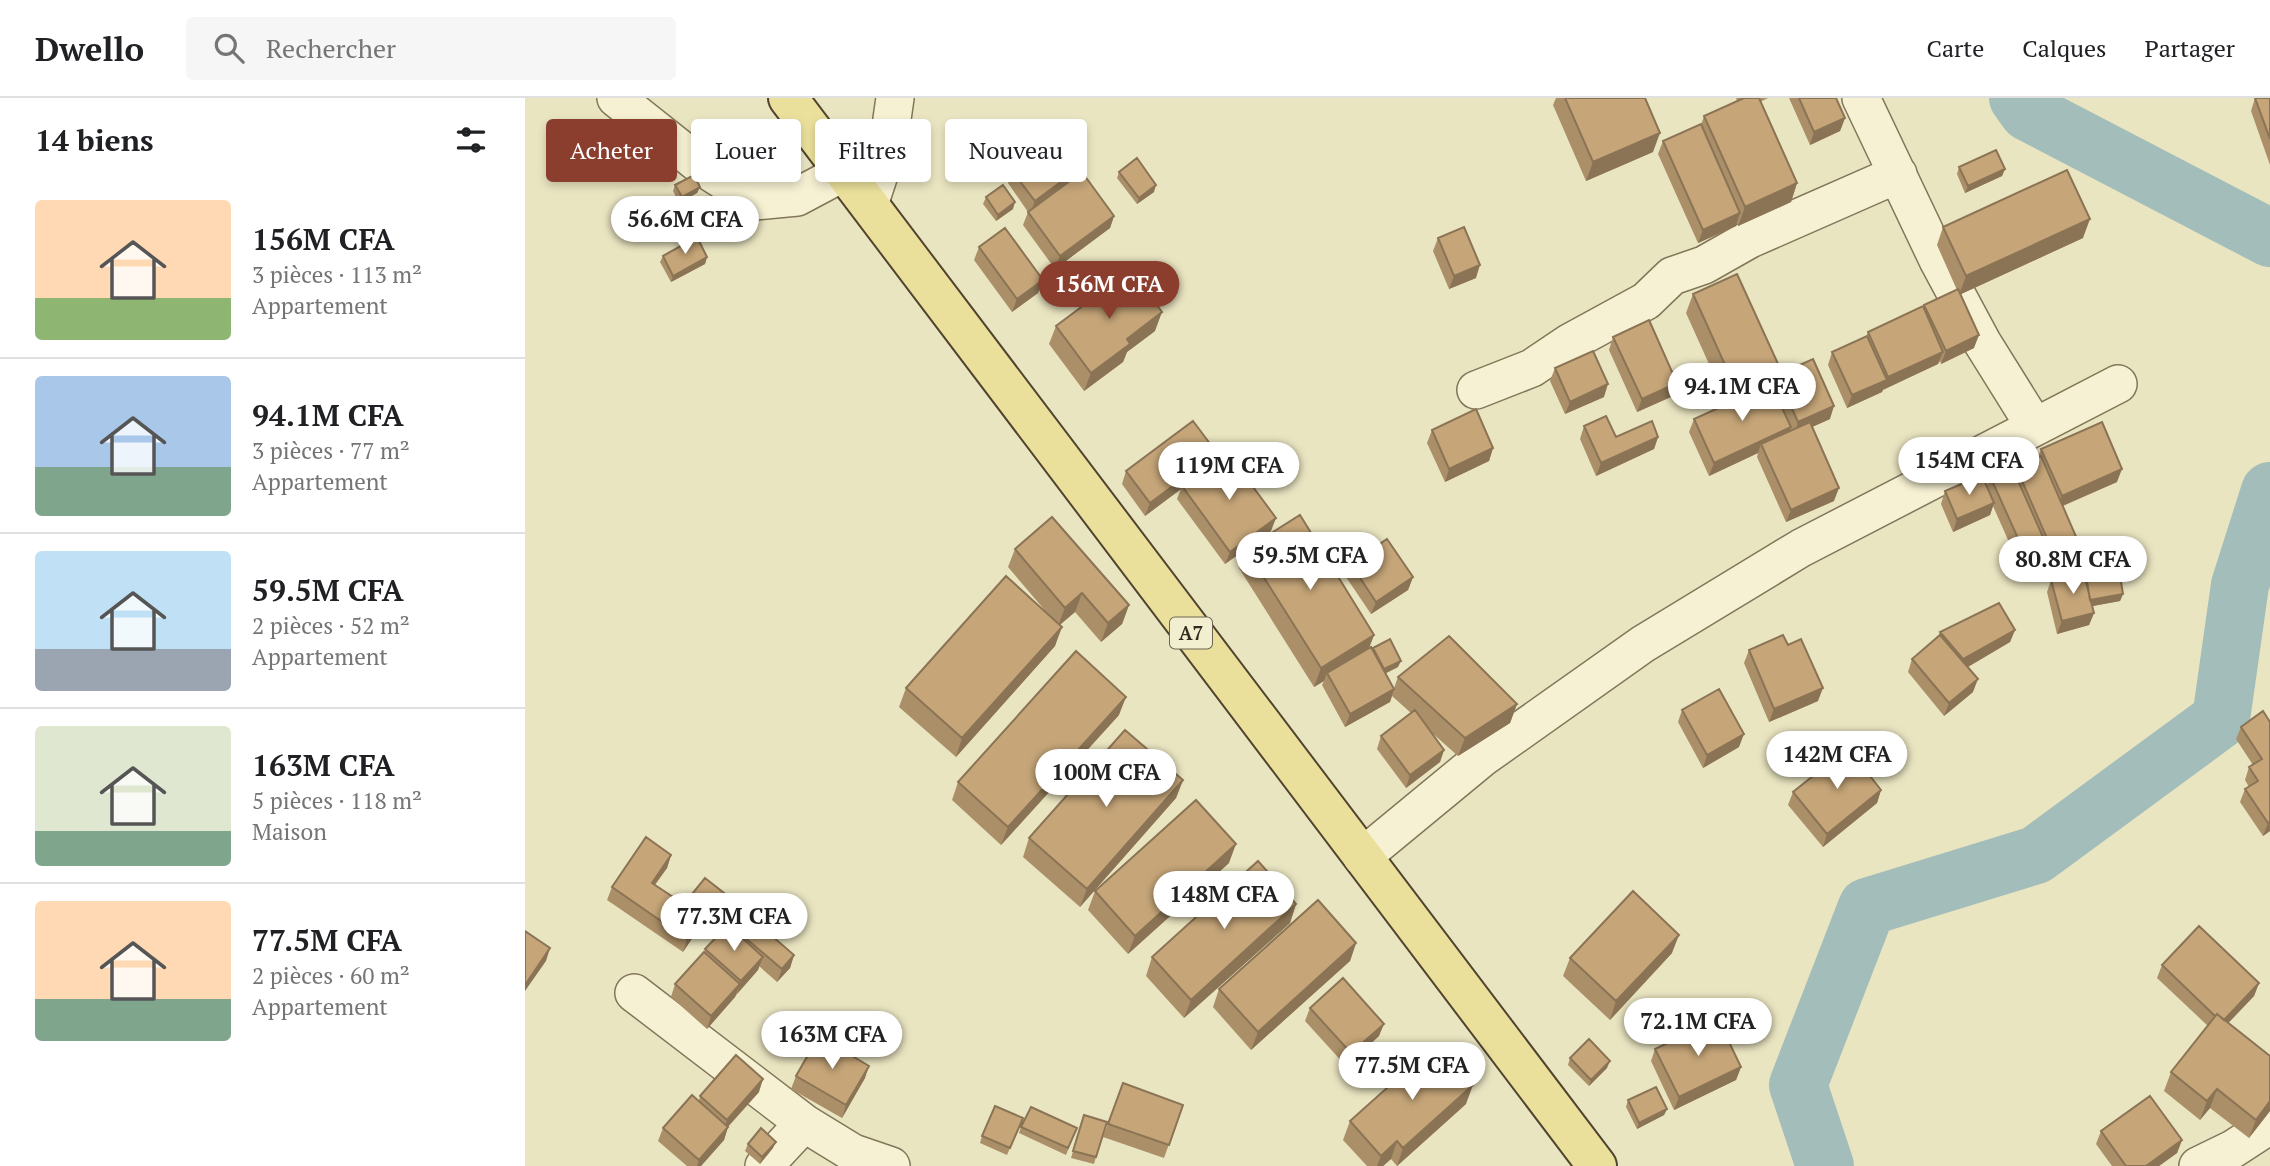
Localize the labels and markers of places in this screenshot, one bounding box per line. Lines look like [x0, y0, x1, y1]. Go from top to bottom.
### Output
pin: 56.6M CFA [605, 197, 765, 256]
pin: 156M CFA [1037, 262, 1181, 321]
pin: 94.1M CFA [1662, 364, 1822, 423]
pin: 154M CFA [1897, 438, 2041, 497]
pin: 119M CFA [1157, 442, 1301, 502]
pin: 59.5M CFA [1230, 532, 1390, 592]
pin: 80.8M CFA [1993, 536, 2153, 596]
pin: 142M CFA [1765, 732, 1909, 791]
pin: 100M CFA [1034, 750, 1178, 809]
pin: 148M CFA [1152, 872, 1296, 931]
pin: 77.3M CFA [654, 894, 814, 953]
pin: 72.1M CFA [1618, 998, 1778, 1058]
pin: 163M CFA [760, 1012, 904, 1071]
pin: 77.5M CFA [1332, 1042, 1492, 1102]

